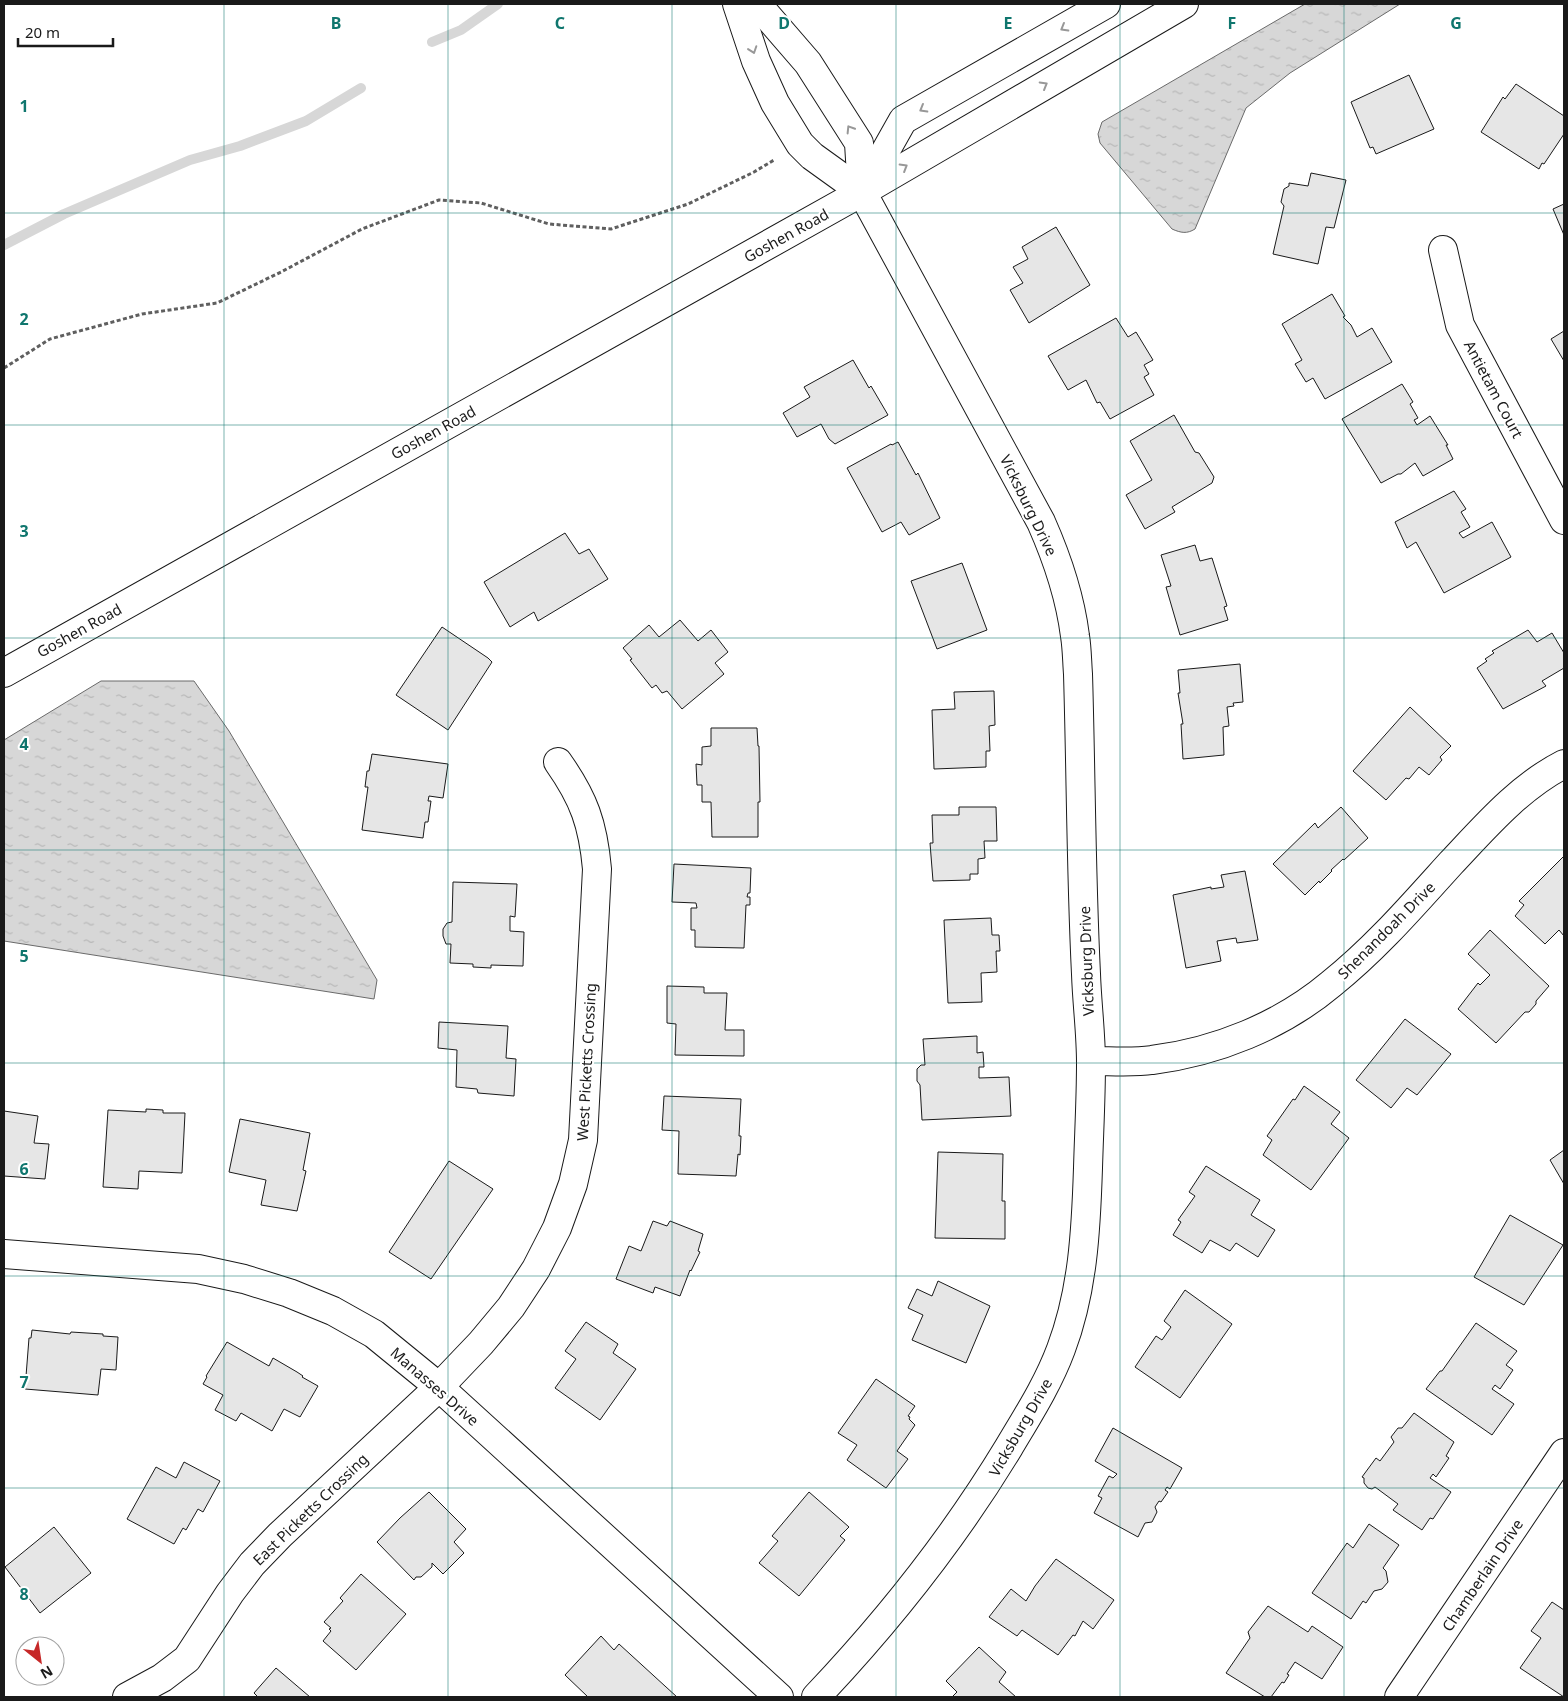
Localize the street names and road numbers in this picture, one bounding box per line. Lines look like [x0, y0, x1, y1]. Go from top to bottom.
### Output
street label: Goshen Road [740, 203, 832, 267]
street label: Antietam Court [1460, 337, 1528, 442]
street label: Goshen Road [387, 400, 479, 464]
street label: Vicksburg Drive [996, 451, 1062, 559]
street label: Goshen Road [33, 598, 125, 662]
street label: Shenandoah Drive [1333, 877, 1439, 983]
street label: Vicksburg Drive [1074, 906, 1098, 1016]
street label: West Picketts Crossing [572, 982, 600, 1142]
street label: Manasses Drive [387, 1342, 483, 1430]
street label: Vicksburg Drive [984, 1374, 1056, 1480]
street label: East Picketts Crossing [248, 1449, 372, 1569]
street label: Chamberlain Drive [1437, 1515, 1527, 1635]

